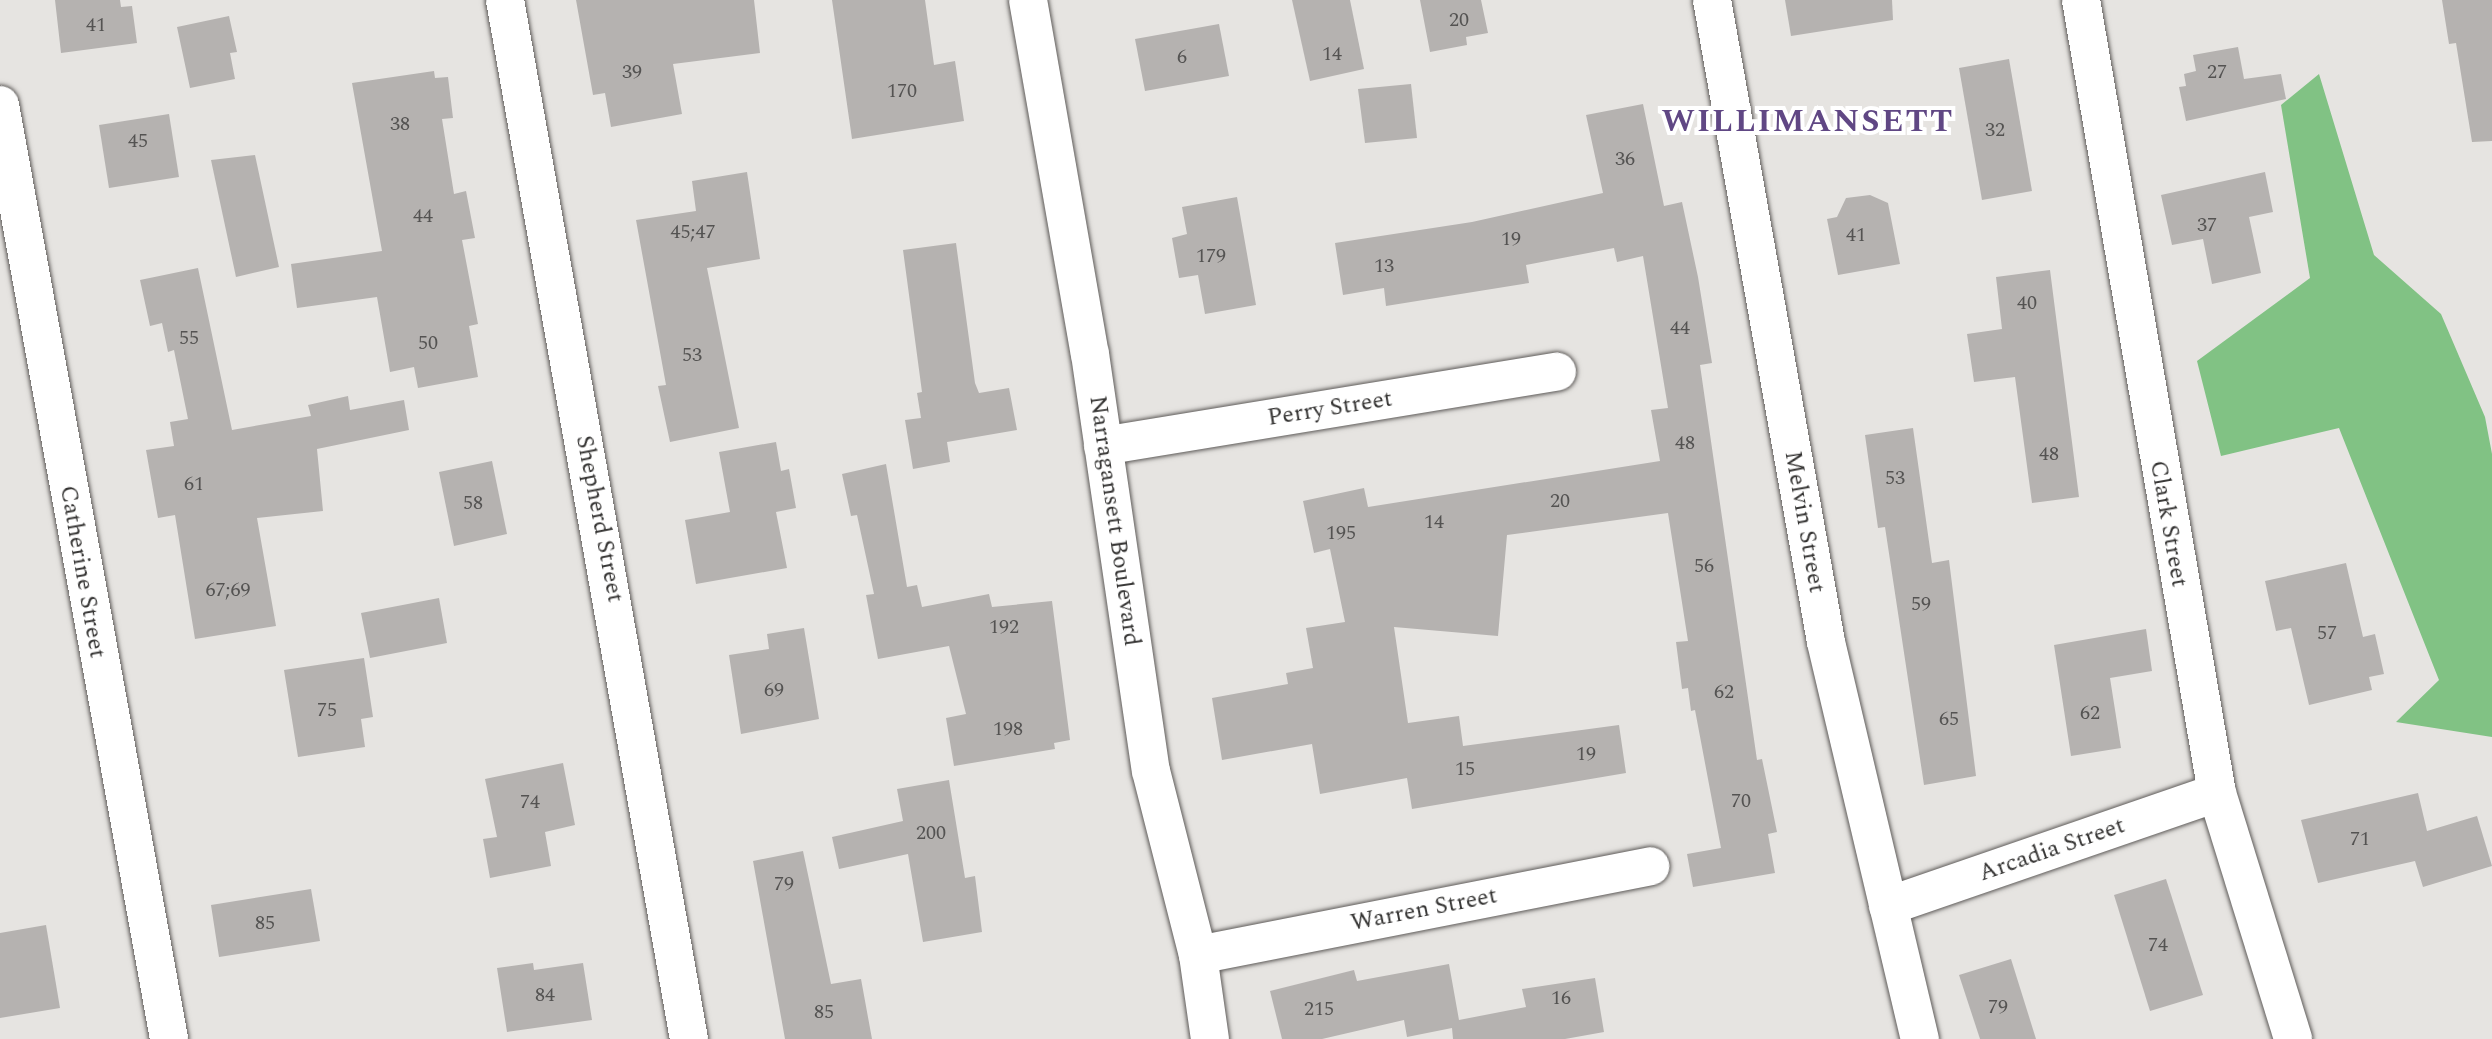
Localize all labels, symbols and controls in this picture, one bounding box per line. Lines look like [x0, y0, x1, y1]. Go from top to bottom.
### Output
house number: 20 [1449, 8, 1469, 32]
house number: 41 [86, 13, 106, 37]
house number: 14 [1322, 42, 1342, 66]
house number: 6 [1177, 45, 1187, 69]
house number: 39 [622, 60, 642, 84]
house number: 27 [2207, 60, 2227, 84]
house number: 170 [887, 79, 917, 103]
district label: WILLIMANSETT [1662, 103, 1954, 141]
house number: 38 [390, 112, 410, 136]
house number: 32 [1985, 118, 2005, 142]
house number: 45 [128, 129, 148, 153]
house number: 36 [1615, 147, 1635, 171]
house number: 44 [413, 204, 433, 228]
house number: 37 [2197, 213, 2217, 237]
house number: 45;47 [671, 220, 715, 244]
house number: 41 [1846, 223, 1866, 247]
house number: 19 [1501, 227, 1521, 251]
house number: 179 [1196, 244, 1226, 268]
house number: 13 [1374, 254, 1394, 278]
house number: 40 [2017, 291, 2037, 315]
house number: 44 [1670, 316, 1690, 340]
house number: 55 [179, 326, 199, 350]
house number: 50 [418, 331, 438, 355]
house number: 53 [682, 343, 702, 367]
street label: Perry Street [1266, 385, 1394, 433]
street label: Narragansett Boulevard [1082, 394, 1146, 648]
house number: 48 [1675, 431, 1695, 455]
street label: Shepherd Street [569, 433, 629, 605]
house number: 48 [2039, 442, 2059, 466]
street label: Melvin Street [1777, 449, 1831, 595]
street label: Clark Street [2143, 458, 2193, 590]
house number: 53 [1885, 466, 1905, 490]
house number: 61 [184, 472, 204, 496]
street label: Catherine Street [53, 483, 111, 661]
house number: 20 [1550, 489, 1570, 513]
house number: 58 [463, 491, 483, 515]
house number: 14 [1424, 510, 1444, 534]
house number: 195 [1326, 521, 1356, 545]
house number: 56 [1694, 554, 1714, 578]
house number: 67;69 [206, 578, 250, 602]
house number: 59 [1911, 592, 1931, 616]
house number: 192 [989, 615, 1019, 639]
house number: 57 [2317, 621, 2337, 645]
house number: 69 [764, 678, 784, 702]
house number: 62 [1714, 680, 1734, 704]
house number: 75 [317, 698, 337, 722]
house number: 62 [2080, 701, 2100, 725]
house number: 65 [1939, 707, 1959, 731]
house number: 198 [993, 717, 1023, 741]
house number: 19 [1576, 742, 1596, 766]
house number: 15 [1455, 757, 1475, 781]
house number: 70 [1731, 789, 1751, 813]
house number: 74 [520, 790, 540, 814]
street label: Arcadia Street [1975, 812, 2129, 888]
house number: 200 [916, 821, 946, 845]
house number: 71 [2350, 827, 2370, 851]
house number: 79 [774, 872, 794, 896]
street label: Warren Street [1348, 882, 1500, 938]
house number: 85 [255, 911, 275, 935]
house number: 74 [2148, 933, 2168, 957]
house number: 84 [535, 983, 555, 1007]
house number: 16 [1551, 986, 1571, 1010]
house number: 79 [1988, 995, 2008, 1019]
house number: 215 [1304, 997, 1334, 1021]
house number: 85 [814, 1000, 834, 1024]

